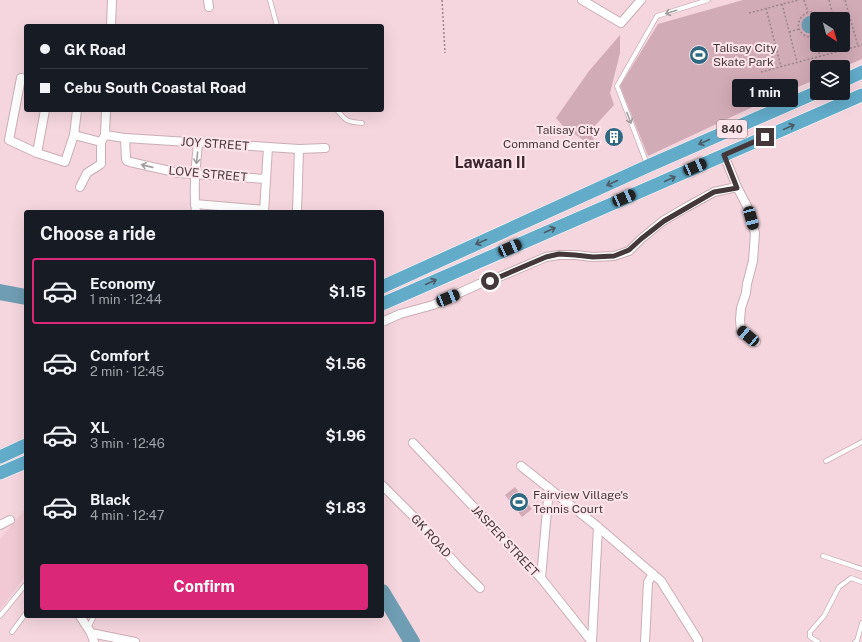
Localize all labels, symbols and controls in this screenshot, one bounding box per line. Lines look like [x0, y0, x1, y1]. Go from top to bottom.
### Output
one-way arrow [665, 9, 678, 16]
north arrow [810, 12, 850, 52]
map controls [810, 12, 850, 100]
text: GK Road [64, 41, 126, 58]
place label: Talisay City Skate Park [713, 41, 777, 69]
sports icon: Talisay City Skate Park [688, 44, 710, 66]
button: layers [810, 60, 850, 100]
text: Cebu South Coastal Road [64, 79, 246, 96]
callout: 1 min [732, 79, 798, 107]
text: 1 min [749, 85, 781, 100]
one-way arrow [626, 112, 634, 124]
road number: 840 [717, 120, 747, 138]
one-way arrow [782, 122, 794, 130]
place label: Talisay City Command Center [503, 123, 601, 151]
building icon: Talisay City Command Center [603, 126, 625, 148]
route end [756, 128, 774, 146]
street label: JOY STREET [180, 135, 250, 153]
one-way arrow [699, 138, 711, 146]
one-way arrow [193, 151, 200, 164]
district label: Lawaan II [454, 153, 526, 172]
car [682, 157, 708, 177]
one-way arrow [141, 162, 154, 170]
street label: LOVE STREET [168, 164, 248, 184]
one-way arrow [663, 174, 675, 182]
one-way arrow [607, 179, 619, 187]
car [611, 188, 637, 208]
car [742, 205, 760, 231]
text: Choose a ride [40, 223, 156, 244]
one-way arrow [544, 226, 556, 234]
car [497, 238, 523, 258]
one-way arrow [476, 239, 488, 246]
route start [481, 272, 499, 290]
icon: car [42, 273, 78, 309]
text: Economy [90, 275, 155, 292]
one-way arrow [425, 278, 437, 285]
text: $1.15 [329, 283, 366, 300]
car [435, 288, 461, 308]
text: 1 min · 12:44 [90, 292, 162, 307]
car [735, 324, 761, 348]
icon: car [42, 345, 78, 381]
text: Comfort [90, 347, 150, 364]
text: $1.56 [325, 355, 366, 372]
text: 2 min · 12:45 [90, 364, 164, 379]
icon: car [42, 417, 78, 453]
text: XL [90, 419, 109, 436]
text: $1.96 [326, 427, 366, 444]
text: 3 min · 12:46 [90, 436, 165, 451]
place label: Fairview Village's Tennis Court [533, 488, 628, 516]
icon: car [42, 489, 78, 525]
text: Black [90, 491, 130, 508]
sports icon: Fairview Village's Tennis Court [508, 491, 530, 513]
text: $1.83 [325, 499, 366, 516]
street label: JASPER STREET [468, 503, 542, 579]
text: 4 min · 12:47 [90, 508, 164, 523]
street label: GK ROAD [408, 512, 454, 560]
button: Confirm [40, 564, 368, 610]

